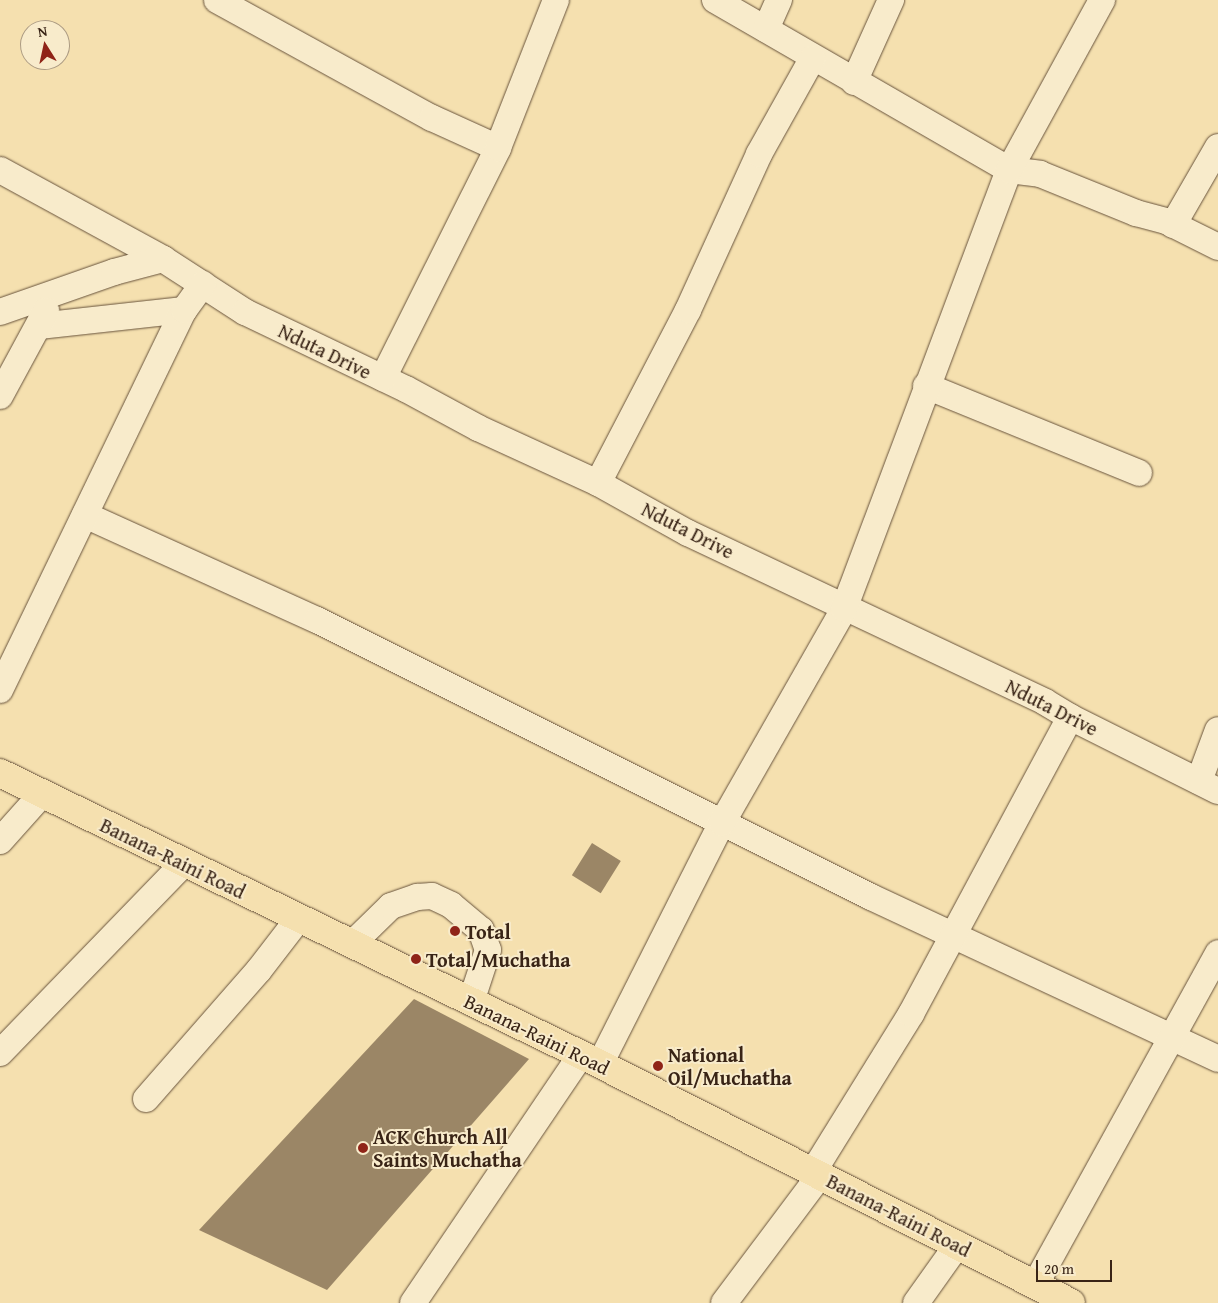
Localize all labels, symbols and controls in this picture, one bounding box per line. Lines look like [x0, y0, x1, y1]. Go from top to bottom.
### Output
north arrow [20, 20, 70, 70]
text: N [36, 21, 49, 42]
street label: Nduta Drive [275, 318, 375, 384]
street label: Nduta Drive [638, 497, 738, 563]
street label: Nduta Drive [1002, 674, 1102, 740]
street label: Banana-Raini Road [96, 812, 250, 904]
place label: Total [465, 919, 511, 943]
marker: Total [449, 925, 461, 937]
place label: Total/Muchatha [426, 947, 571, 971]
marker: Total/Muchatha [410, 953, 422, 965]
street label: Banana-Raini Road [460, 988, 614, 1080]
place label: National Oil/Muchatha [668, 1042, 792, 1089]
marker: National Oil/Muchatha [652, 1060, 664, 1072]
place label: ACK Church All Saints Muchatha [373, 1124, 522, 1171]
marker: ACK Church All Saints Muchatha [357, 1142, 369, 1154]
street label: Banana-Raini Road [823, 1168, 975, 1262]
scale bar [1038, 1250, 1114, 1282]
text: 20 m [1044, 1258, 1074, 1279]

